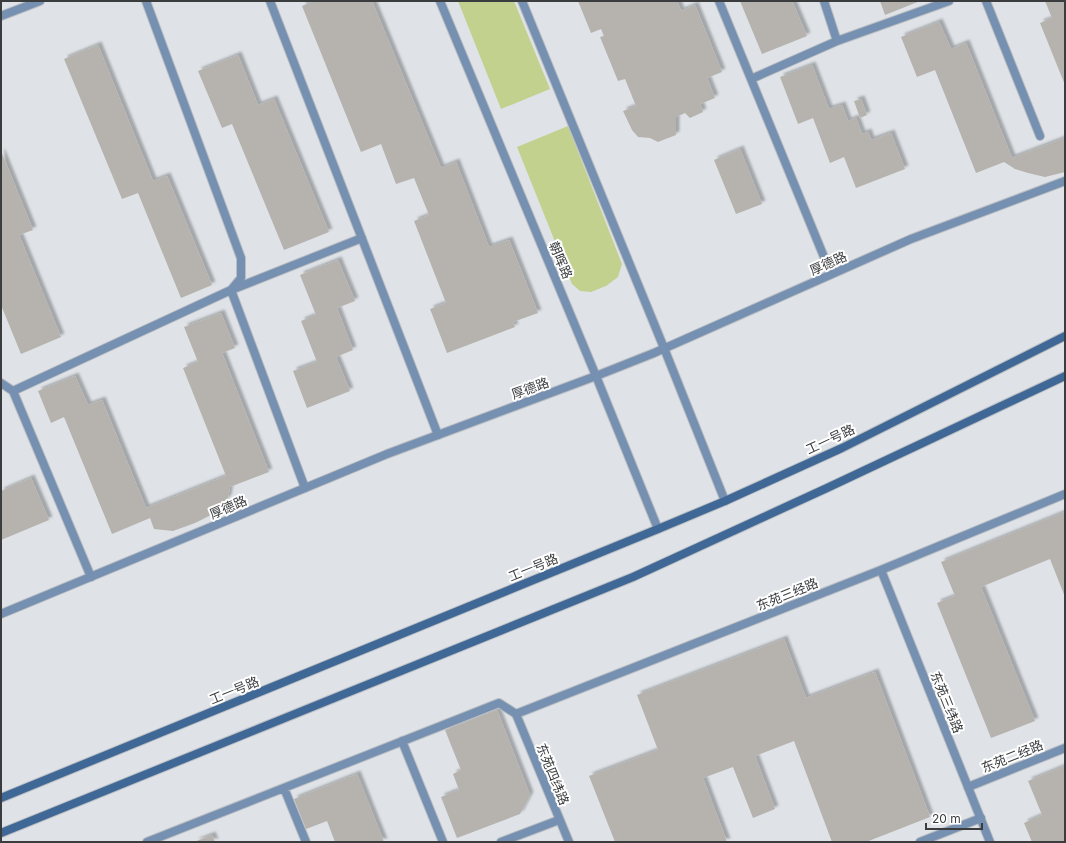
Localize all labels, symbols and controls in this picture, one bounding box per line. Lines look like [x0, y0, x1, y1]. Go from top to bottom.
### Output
street label: 朝晖路 [546, 239, 576, 281]
street label: 厚德路 [807, 248, 849, 278]
street label: 厚德路 [509, 374, 551, 402]
street label: 工一号路 [803, 421, 857, 457]
street label: 厚德路 [207, 492, 249, 522]
street label: 工一号路 [506, 550, 560, 584]
street label: 东苑三经路 [754, 574, 820, 614]
street label: 东苑三纬路 [927, 669, 967, 735]
street label: 工一号路 [207, 673, 261, 707]
street label: 东苑二经路 [979, 736, 1045, 776]
street label: 东苑四纬路 [533, 741, 573, 807]
scale bar [926, 805, 982, 831]
text: 20 m [932, 811, 961, 826]

